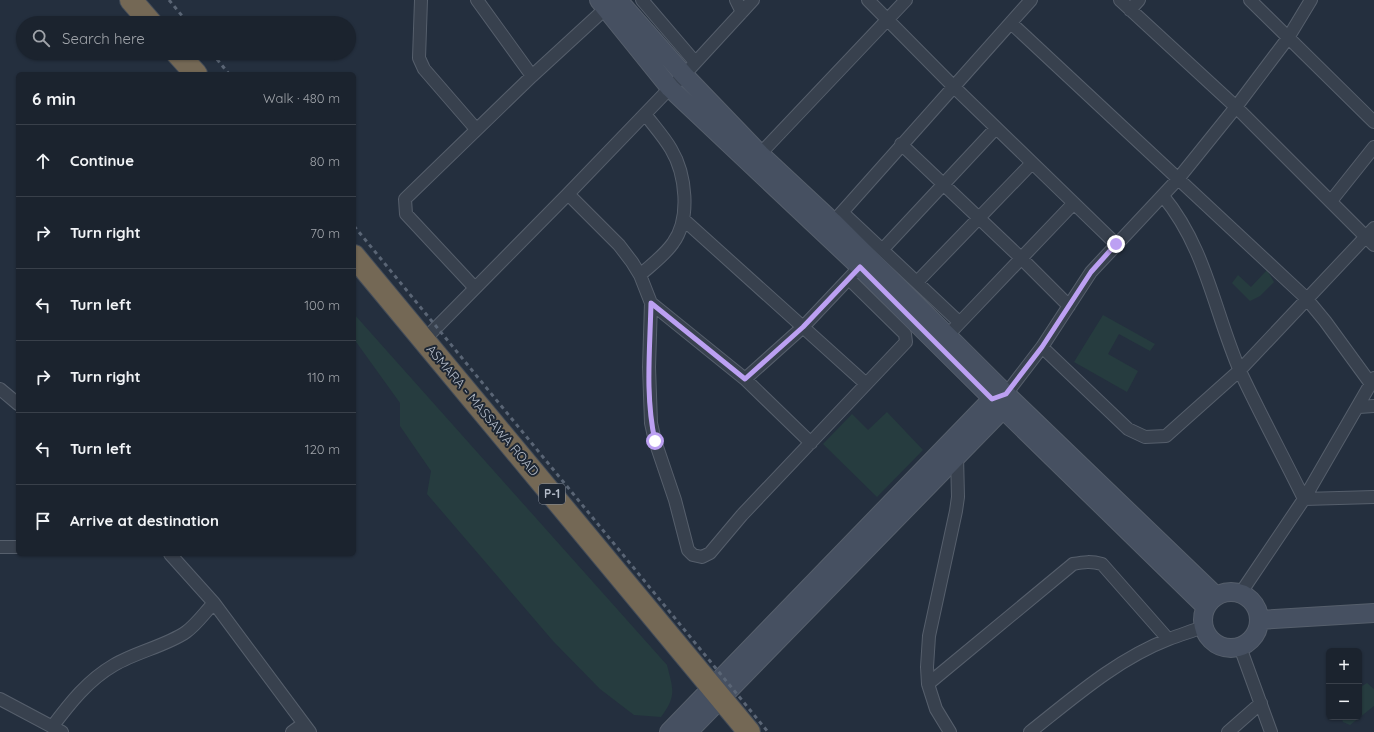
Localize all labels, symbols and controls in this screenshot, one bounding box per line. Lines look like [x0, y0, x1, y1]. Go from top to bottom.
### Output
search box [16, 16, 356, 60]
icon: search [30, 27, 52, 49]
text: Search here [62, 29, 145, 48]
text: 6 min [32, 88, 76, 109]
text: Walk · 480 m [263, 90, 340, 106]
icon: ahead [32, 150, 54, 172]
text: Continue [70, 151, 134, 170]
text: 80 m [310, 153, 340, 169]
icon: right [32, 222, 54, 244]
text: Turn right [70, 223, 141, 242]
text: 70 m [310, 225, 340, 241]
route end [1107, 235, 1125, 253]
icon: left [32, 294, 54, 316]
text: Turn left [70, 295, 132, 314]
text: 100 m [304, 297, 340, 313]
street label: ASMARA - MASSAWA ROAD [423, 341, 543, 479]
icon: right [32, 366, 54, 388]
text: Turn right [70, 367, 141, 386]
text: 110 m [307, 369, 340, 385]
route start [646, 432, 664, 450]
icon: left [32, 438, 54, 460]
text: Turn left [70, 439, 132, 458]
text: 120 m [305, 441, 340, 457]
road number: P-1 [539, 484, 565, 504]
icon: arrive [32, 510, 54, 532]
text: Arrive at destination [70, 511, 219, 530]
map controls [1326, 648, 1362, 720]
button: + [1326, 648, 1362, 684]
button: − [1326, 684, 1362, 720]

